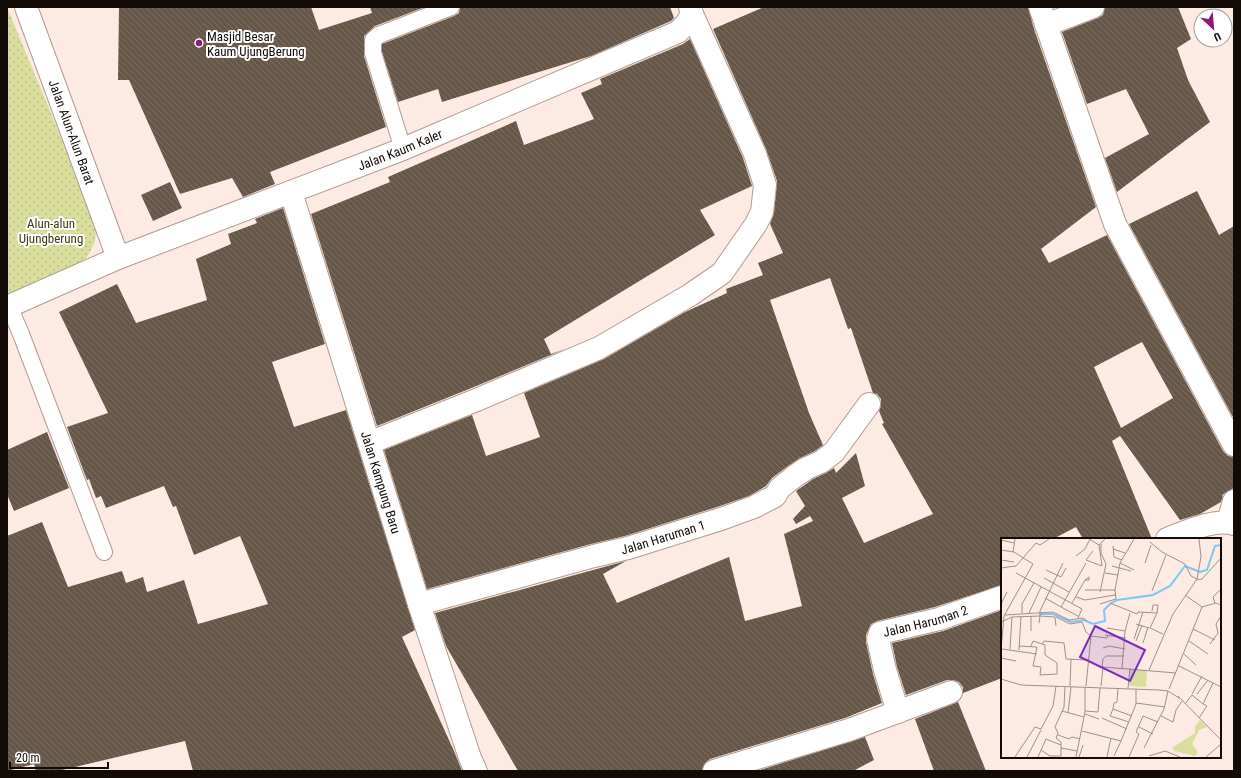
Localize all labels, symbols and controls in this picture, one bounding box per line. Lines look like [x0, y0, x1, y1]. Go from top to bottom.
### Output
north arrow [1193, 8, 1233, 48]
place label: Masjid Besar Kaum UjungBerung [207, 29, 305, 59]
text: U [1211, 29, 1223, 44]
marker: Masjid Besar Kaum UjungBerung [194, 38, 204, 48]
street label: Jalan Alun-Alun Barat [46, 78, 98, 187]
street label: Jalan Kaum Kaler [356, 126, 445, 174]
park label: Alun-alun Ujungberung [19, 216, 83, 246]
street label: Jalan Kampung Baru [358, 430, 404, 535]
street label: Jalan Haruman 1 [620, 517, 707, 557]
inset map [1001, 538, 1221, 758]
street label: Jalan Haruman 2 [882, 603, 970, 640]
scale bar [10, 744, 108, 770]
text: 20 m [16, 751, 40, 765]

